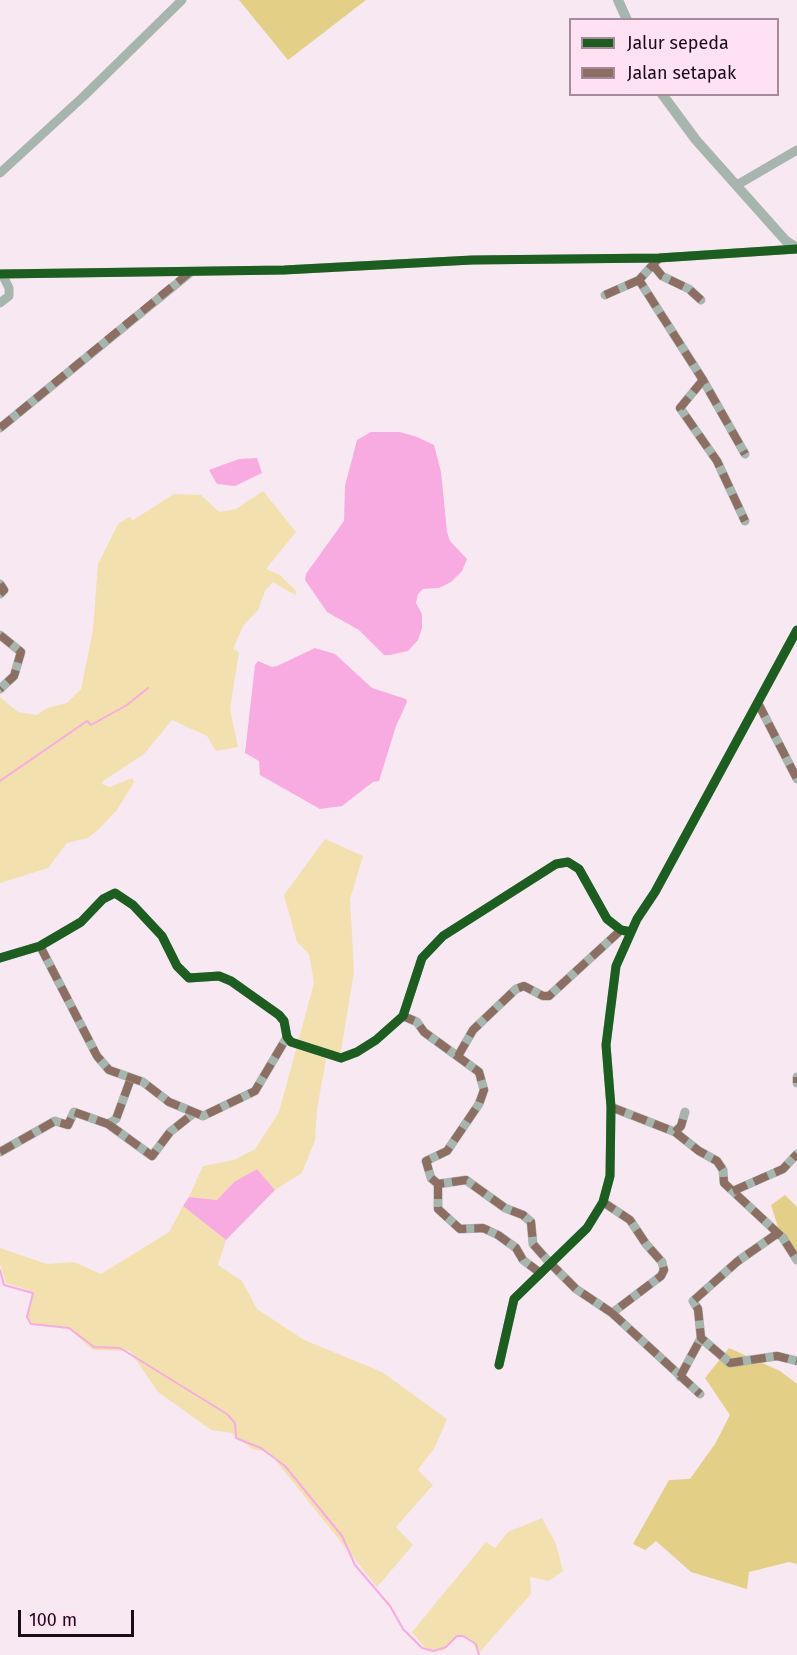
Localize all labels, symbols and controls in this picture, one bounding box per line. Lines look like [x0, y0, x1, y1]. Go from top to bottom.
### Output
legend [569, 18, 779, 96]
text: Jalur sepeda [627, 32, 729, 54]
text: Jalan setapak [627, 62, 736, 84]
scale bar [21, 1598, 136, 1636]
text: 100 m [29, 1609, 77, 1631]

